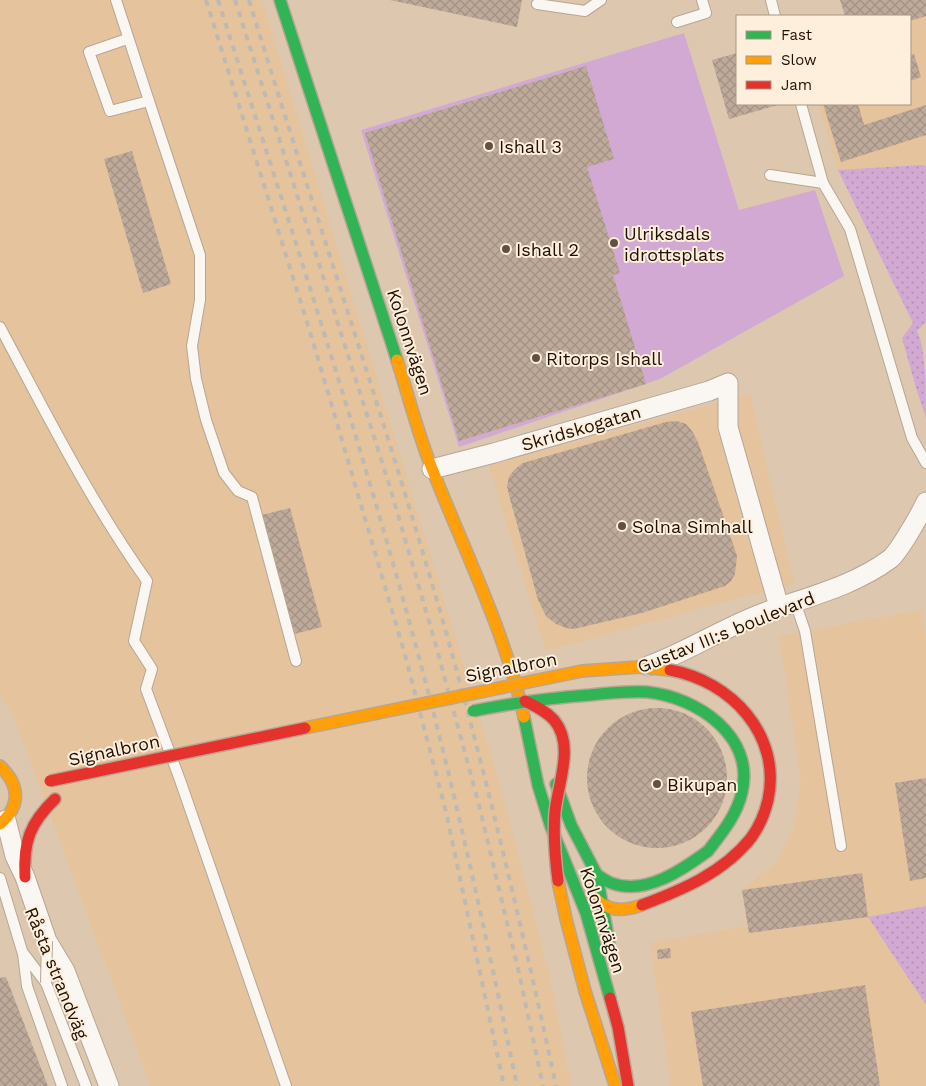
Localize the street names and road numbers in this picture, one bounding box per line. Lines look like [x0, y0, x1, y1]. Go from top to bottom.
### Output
street label: Kolonnvägen [383, 286, 437, 398]
street label: Skridskogatan [519, 401, 643, 455]
street label: Gustav III:s boulevard [634, 587, 818, 677]
street label: Signalbron [463, 648, 559, 686]
street label: Signalbron [66, 730, 162, 770]
street label: Kolonnvägen [576, 864, 630, 976]
street label: Råsta strandväg [21, 904, 93, 1043]

